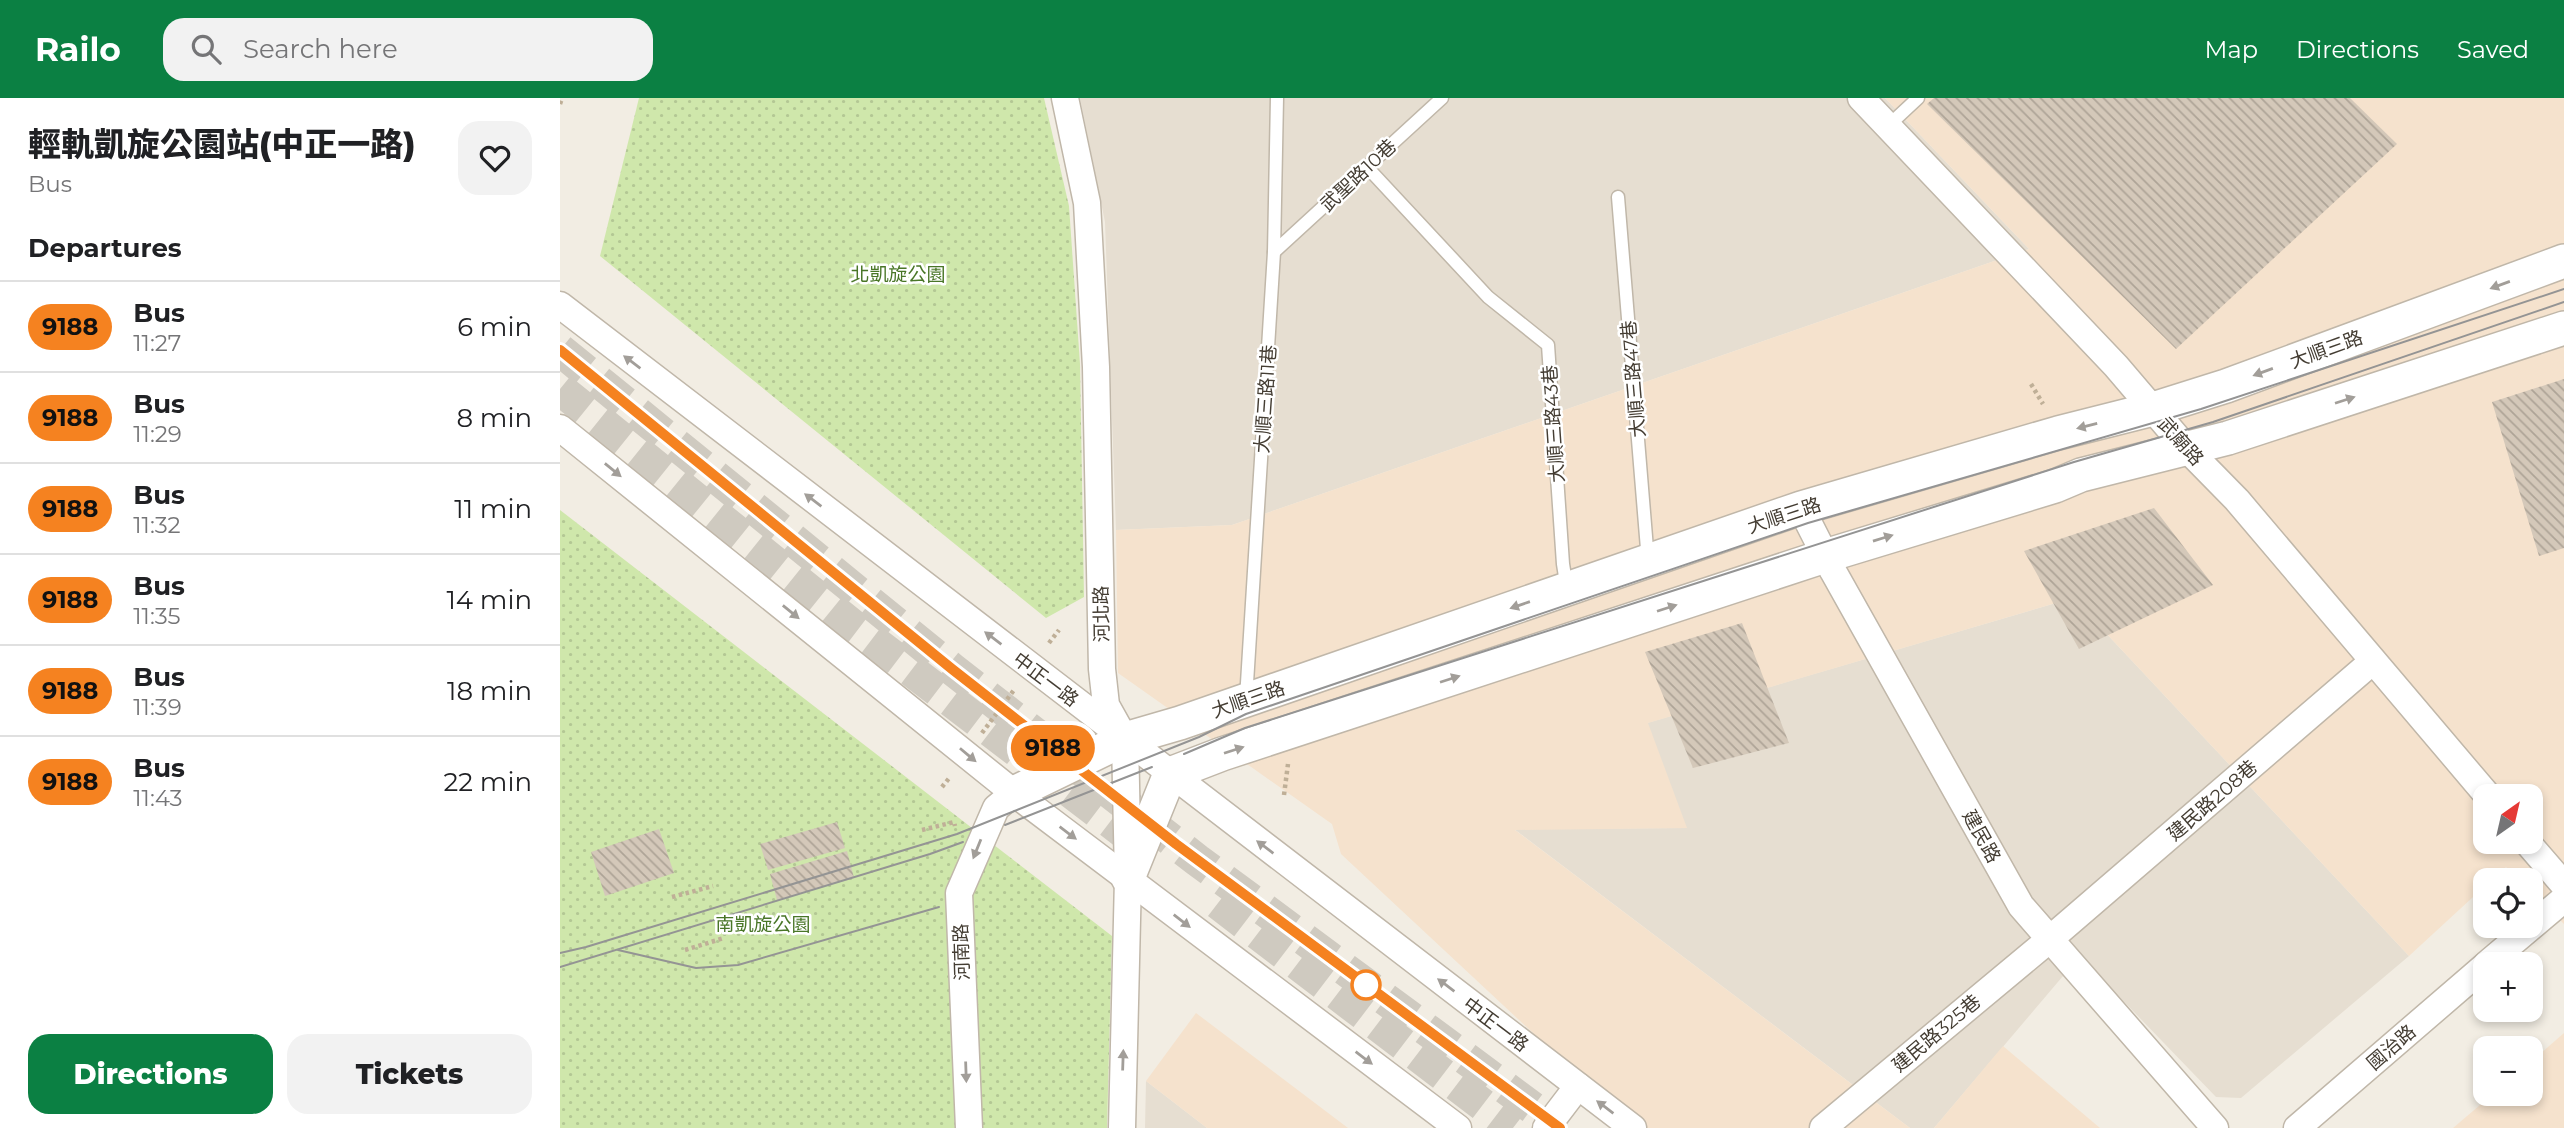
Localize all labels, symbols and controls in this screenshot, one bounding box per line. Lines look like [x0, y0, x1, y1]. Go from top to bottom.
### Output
search box [163, 18, 653, 81]
text: Railo [35, 29, 121, 69]
icon: search [187, 30, 225, 68]
text: Search here [243, 33, 398, 65]
text: Map [2205, 35, 2258, 64]
text: Directions [2296, 35, 2419, 64]
text: Saved [2457, 35, 2529, 64]
button: heart [458, 121, 532, 195]
text: 輕軌凱旋公園站(中正一路) [28, 124, 415, 164]
street label: 武聖路10巷 [1316, 134, 1401, 216]
text: Bus [28, 170, 72, 198]
text: Departures [28, 232, 182, 264]
park label: 北凱旋公園 [850, 263, 946, 286]
one-way arrow [2489, 280, 2510, 291]
text: Bus [133, 297, 185, 329]
text: 6 min [457, 311, 532, 343]
text: 9188 [42, 312, 98, 341]
street label: 大順三路47巷 [1617, 319, 1650, 439]
street label: 大順三路 [2287, 326, 2366, 373]
text: 11:27 [133, 329, 181, 357]
street label: 大順三路11巷 [1250, 344, 1281, 454]
one-way arrow [623, 355, 641, 369]
street label: 大順三路43巷 [1538, 364, 1569, 484]
one-way arrow [2253, 367, 2274, 378]
text: Bus [133, 388, 185, 420]
one-way arrow [2335, 394, 2356, 405]
text: 8 min [456, 402, 532, 434]
text: 9188 [42, 403, 98, 432]
street label: 武廟路 [2153, 412, 2208, 470]
text: 11:29 [133, 420, 182, 448]
one-way arrow [2076, 421, 2098, 432]
one-way arrow [604, 463, 622, 478]
text: Bus [133, 479, 185, 511]
text: 11 min [454, 493, 532, 525]
one-way arrow [803, 493, 822, 507]
street label: 大順三路 [1744, 493, 1824, 538]
text: 9188 [42, 494, 98, 523]
text: 11:32 [133, 511, 181, 539]
one-way arrow [1873, 533, 1894, 543]
text: Bus [133, 570, 185, 602]
text: 14 min [446, 584, 532, 616]
text: 9188 [42, 585, 98, 614]
street label: 河北路 [1090, 585, 1113, 643]
one-way arrow [1509, 600, 1530, 611]
text: 11:35 [133, 602, 181, 630]
one-way arrow [1656, 602, 1677, 613]
one-way arrow [782, 605, 800, 620]
one-way arrow [984, 632, 1002, 646]
street label: 中正一路 [1008, 647, 1083, 711]
text: Bus [133, 661, 185, 693]
one-way arrow [1440, 673, 1461, 684]
text: 18 min [447, 675, 532, 707]
text: 9188 [42, 676, 98, 705]
street label: 大順三路 [1208, 676, 1288, 723]
text: 11:39 [133, 693, 182, 721]
line badge: 9188 [1004, 725, 1102, 771]
text: 9188 [1025, 733, 1081, 762]
one-way arrow [1224, 744, 1245, 754]
one-way arrow [960, 747, 977, 762]
text: Bus [133, 752, 185, 784]
street label: 建民路208巷 [2163, 755, 2262, 846]
text: 22 min [443, 766, 532, 798]
text: 9188 [42, 767, 98, 796]
text: 11:43 [133, 784, 183, 812]
north arrow [2473, 784, 2543, 854]
map controls [2473, 784, 2543, 1106]
street label: 建民路 [1958, 806, 2005, 867]
one-way arrow [1059, 826, 1077, 840]
one-way arrow [972, 839, 983, 860]
one-way arrow [1256, 840, 1274, 854]
button: locate [2473, 868, 2543, 938]
park label: 南凱旋公園 [715, 913, 811, 936]
one-way arrow [1173, 913, 1191, 928]
street label: 河南路 [949, 923, 974, 981]
button: + [2473, 952, 2543, 1022]
unlabelled marker [1351, 970, 1381, 1000]
one-way arrow [1437, 978, 1455, 993]
street label: 建民路325巷 [1887, 990, 1985, 1077]
street label: 中正一路 [1458, 992, 1533, 1056]
street label: 國治路 [2362, 1020, 2420, 1075]
button: Directions [28, 1034, 273, 1114]
button: Tickets [287, 1034, 532, 1114]
button: − [2473, 1036, 2543, 1106]
one-way arrow [1118, 1049, 1129, 1071]
one-way arrow [1355, 1050, 1373, 1064]
one-way arrow [961, 1062, 972, 1084]
one-way arrow [1596, 1101, 1614, 1115]

